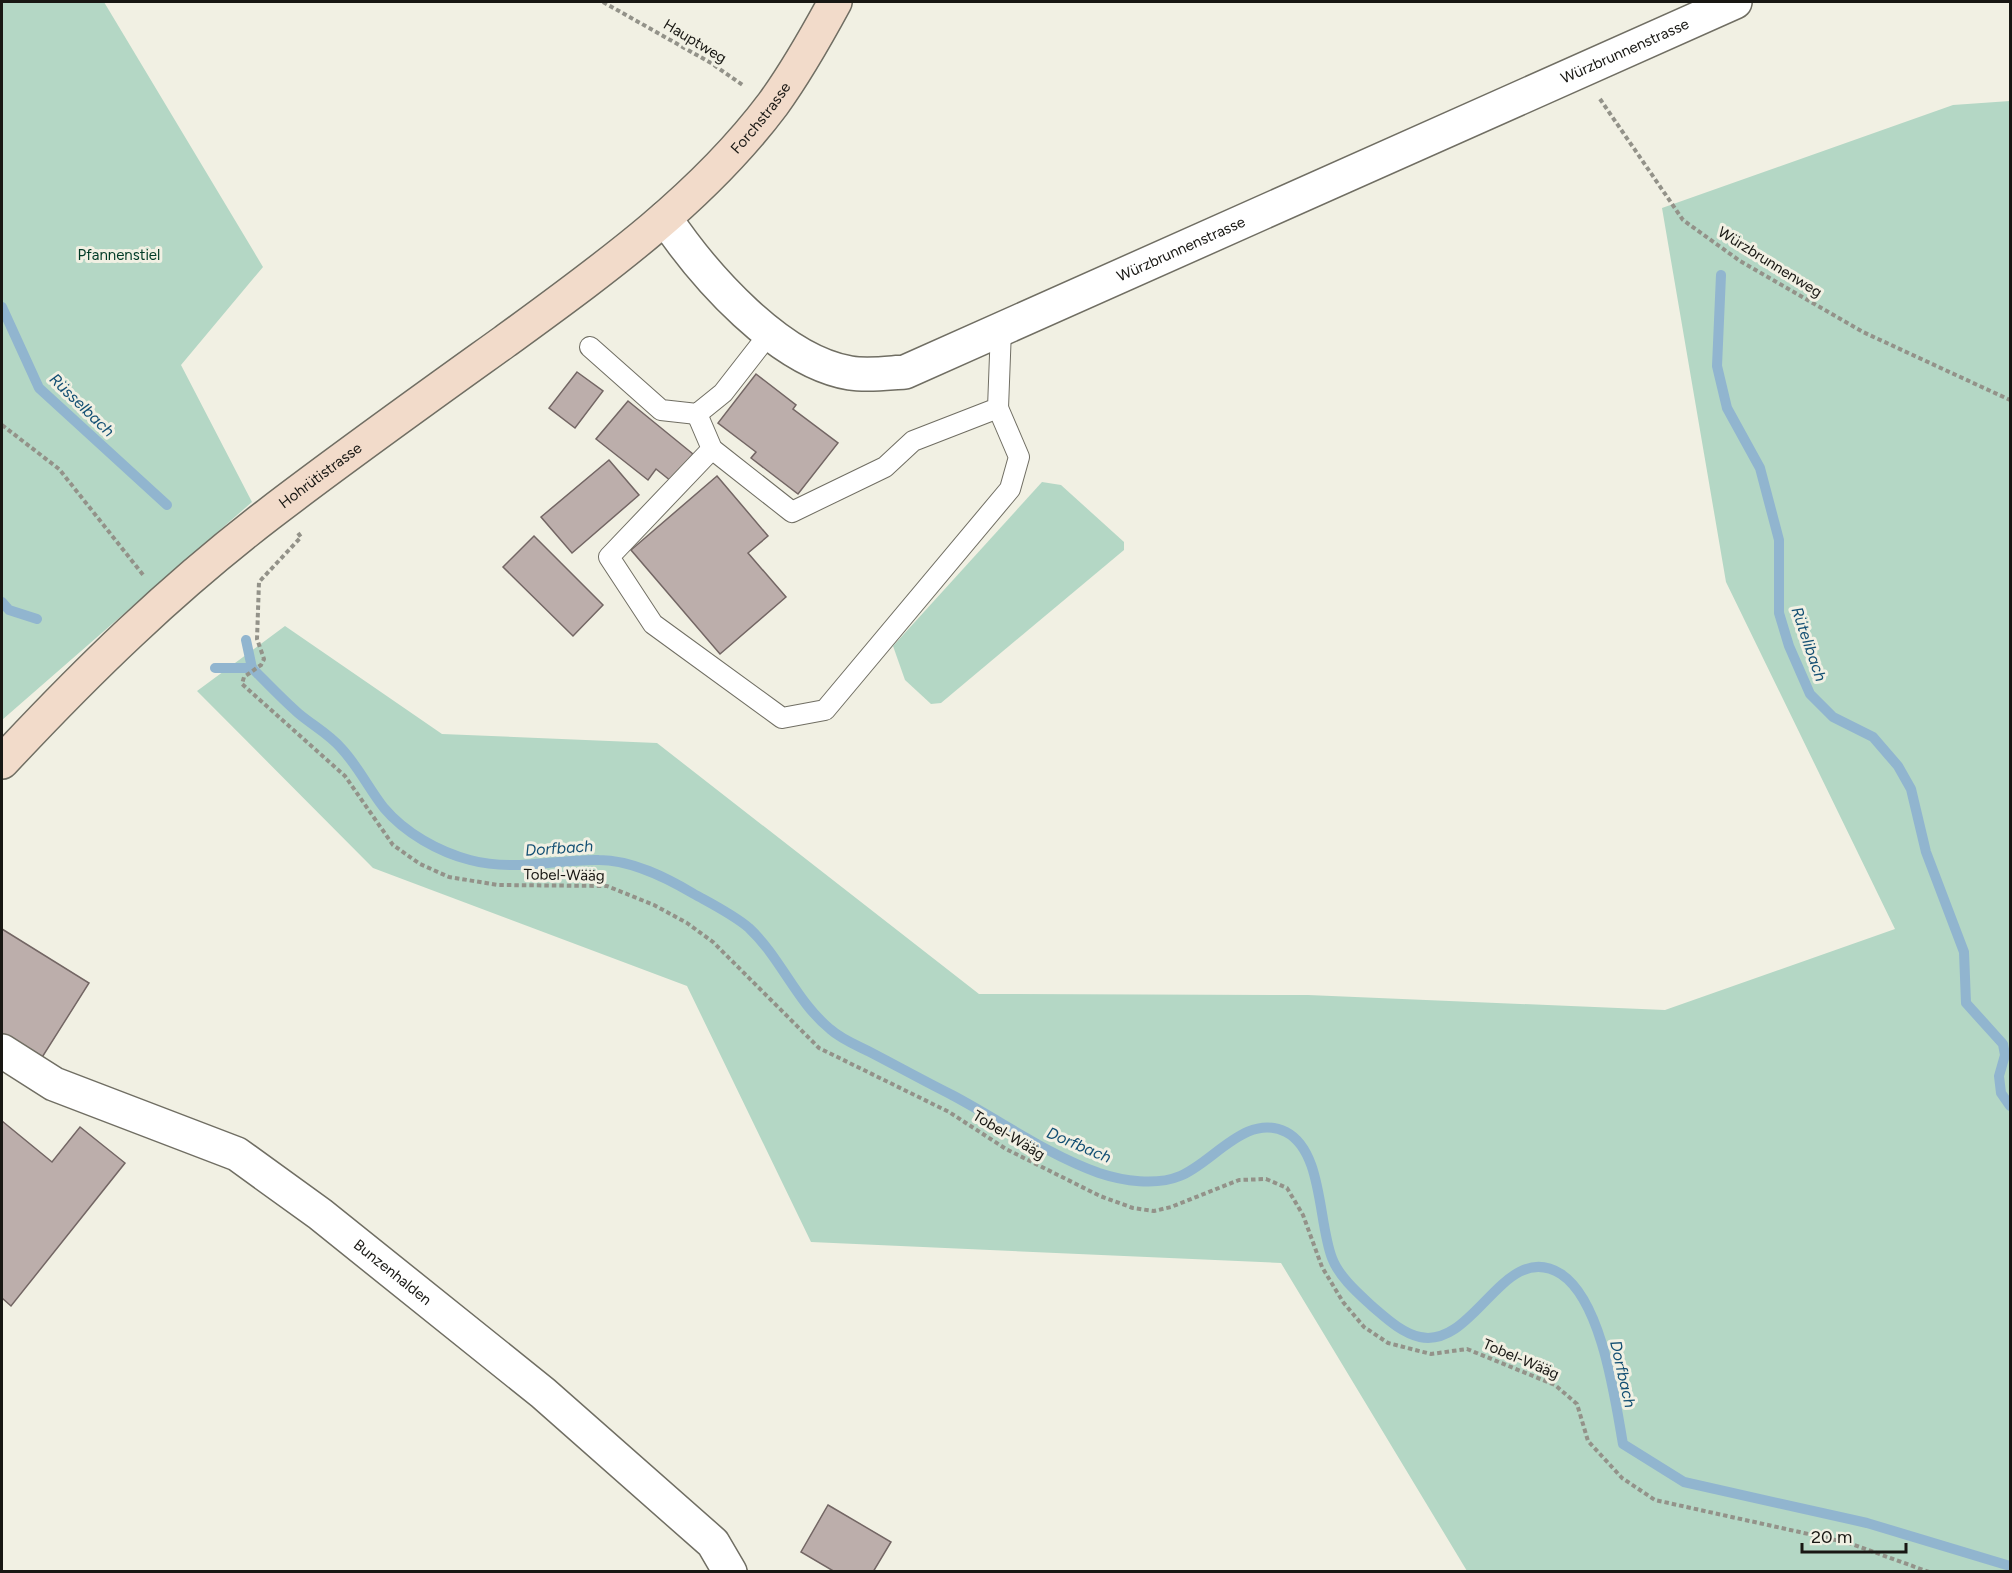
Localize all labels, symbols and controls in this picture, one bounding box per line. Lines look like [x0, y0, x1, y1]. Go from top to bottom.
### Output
street label: Hauptweg [660, 15, 730, 67]
street label: Würzbrunnenstrasse [1558, 15, 1692, 88]
street label: Forchstrasse [727, 79, 794, 157]
street label: Würzbrunnenstrasse [1114, 213, 1248, 285]
street label: Würzbrunnenweg [1715, 223, 1825, 301]
park label: Pfannenstiel [78, 246, 160, 264]
water label: Rüsselbach [46, 369, 118, 441]
street label: Hohrütistrasse [275, 439, 365, 512]
water label: Rütelibach [1787, 604, 1831, 684]
water label: Dorfbach [524, 836, 594, 860]
street label: Tobel-Wääg [523, 865, 605, 885]
street label: Tobel-Wääg [970, 1106, 1048, 1164]
water label: Dorfbach [1044, 1123, 1114, 1167]
street label: Bunzenhalden [350, 1236, 435, 1309]
street label: Tobel-Wääg [1480, 1335, 1562, 1383]
water label: Dorfbach [1606, 1339, 1640, 1409]
scale bar [1802, 1516, 1906, 1554]
text: 20 m [1811, 1526, 1852, 1548]

